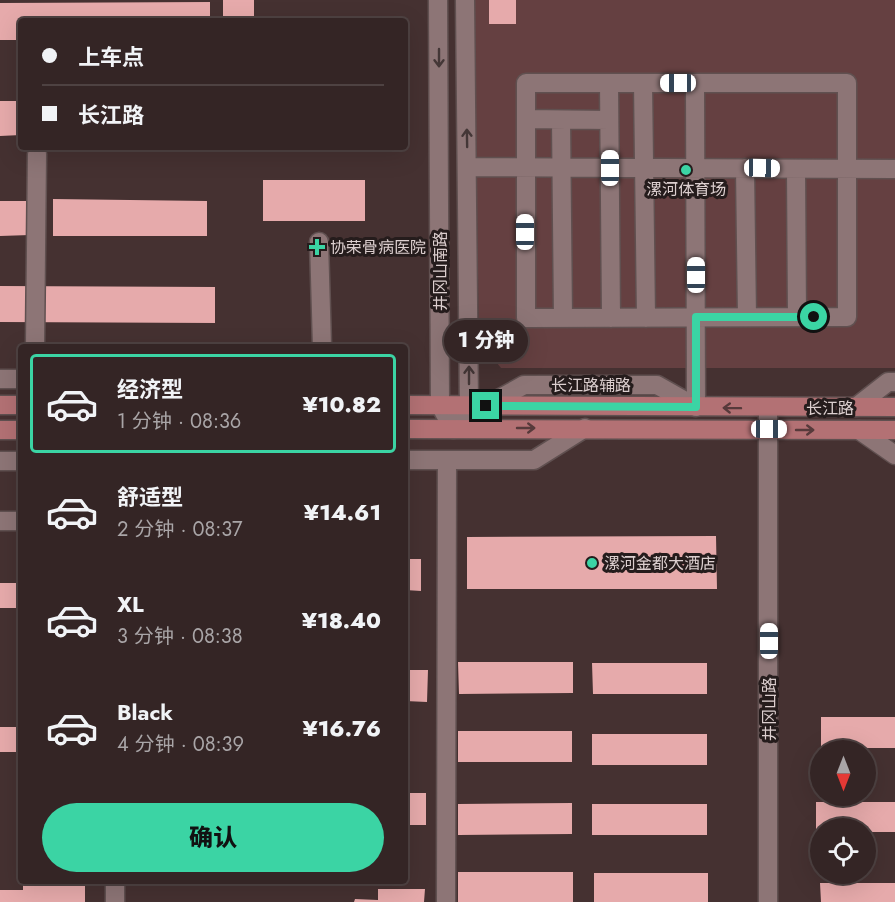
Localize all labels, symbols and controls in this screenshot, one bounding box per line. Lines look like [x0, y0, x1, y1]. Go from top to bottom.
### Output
text: 上车点 [78, 41, 144, 73]
one-way arrow [433, 48, 445, 68]
car [660, 74, 696, 92]
text: 长江路 [78, 99, 144, 131]
one-way arrow [461, 129, 473, 149]
car [601, 150, 619, 186]
car [744, 159, 780, 177]
marker: 漯河体育场 [679, 163, 693, 177]
place label: 漯河体育场 [646, 178, 726, 201]
car [516, 214, 534, 250]
street label: 井冈山南路 [429, 231, 452, 311]
place label: 协荣骨病医院 [330, 236, 426, 259]
marker: 协荣骨病医院 [308, 238, 326, 256]
car [687, 257, 705, 293]
route start [800, 303, 827, 330]
callout: 1 分钟 [444, 319, 528, 361]
text: 1 分钟 [458, 326, 514, 355]
one-way arrow [463, 366, 475, 386]
text: 经济型 [117, 373, 183, 405]
street label: 长江路辅路 [551, 374, 631, 397]
icon: car [45, 377, 99, 431]
text: ¥10.82 [303, 388, 381, 420]
route end [472, 392, 499, 419]
street label: 长江路 [806, 397, 854, 420]
one-way arrow [722, 402, 742, 414]
text: 1 分钟 · 08:36 [117, 407, 241, 436]
car [751, 420, 787, 438]
one-way arrow [516, 422, 536, 434]
one-way arrow [795, 424, 815, 436]
text: 舒适型 [117, 481, 183, 513]
icon: car [45, 485, 99, 539]
text: ¥14.61 [304, 496, 381, 528]
text: 2 分钟 · 08:37 [117, 515, 242, 544]
place label: 漯河金都大酒店 [604, 552, 716, 575]
marker: 漯河金都大酒店 [585, 556, 599, 570]
text: XL [117, 588, 144, 620]
icon: car [45, 593, 99, 647]
text: ¥18.40 [302, 604, 381, 636]
text: 3 分钟 · 08:38 [117, 622, 243, 651]
car [760, 623, 778, 659]
street label: 井冈山路 [758, 677, 781, 741]
text: Black [117, 696, 173, 728]
icon: car [45, 701, 99, 755]
text: ¥16.76 [302, 712, 381, 744]
text: 4 分钟 · 08:39 [117, 730, 244, 759]
north arrow [810, 740, 876, 806]
map controls [810, 740, 876, 884]
button: 确认 [42, 803, 384, 872]
button: locate [810, 818, 876, 884]

